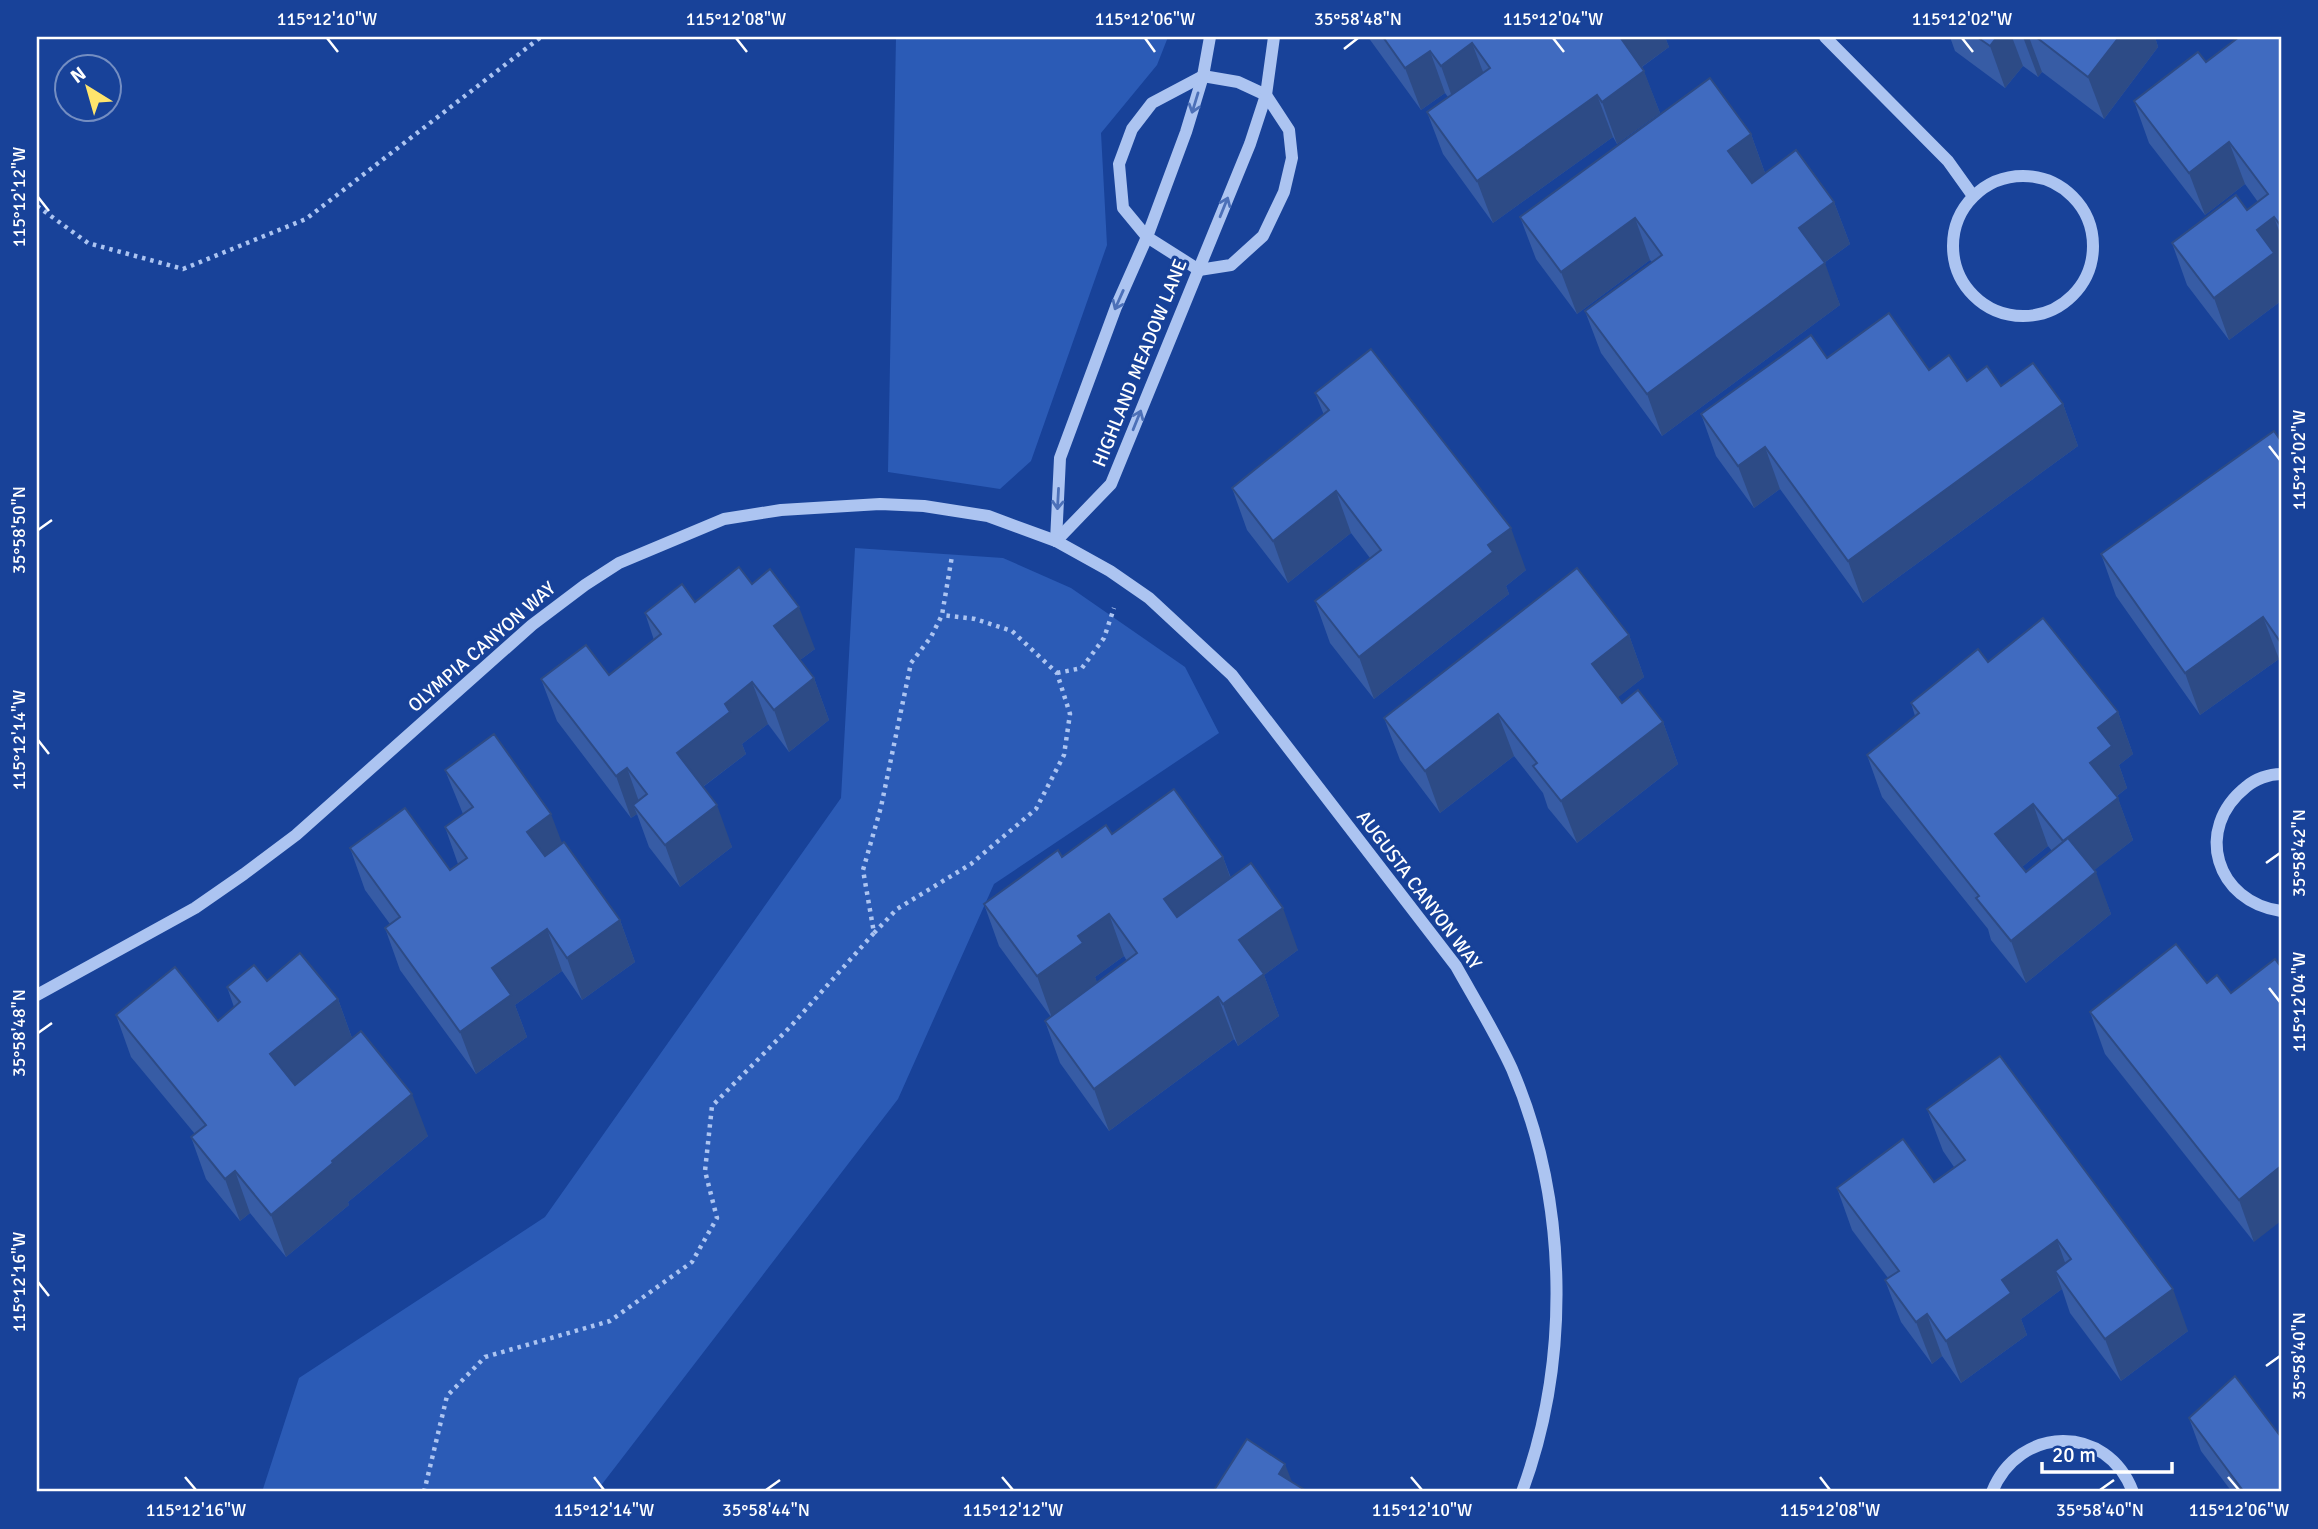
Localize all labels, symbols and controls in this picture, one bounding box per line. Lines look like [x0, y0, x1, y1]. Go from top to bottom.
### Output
text: 115°12'10"W [277, 8, 377, 30]
text: 115°12'08"W [686, 8, 786, 30]
text: 115°12'06"W [1095, 8, 1195, 30]
text: 35°58'48"N [1314, 8, 1402, 30]
text: 115°12'04"W [1503, 8, 1603, 30]
text: 115°12'02"W [1912, 8, 2012, 30]
north arrow [52, 52, 122, 122]
text: N [66, 62, 91, 89]
one-way arrow [1187, 92, 1200, 114]
text: 115°12'12"W [8, 147, 30, 247]
one-way arrow [1219, 197, 1232, 218]
street label: HIGHLAND MEADOW LANE [1087, 256, 1193, 470]
one-way arrow [1112, 288, 1125, 310]
one-way arrow [1131, 410, 1144, 432]
text: 115°12'02"W [2288, 410, 2310, 510]
text: 35°58'50"N [8, 486, 30, 574]
one-way arrow [1051, 488, 1064, 511]
street label: OLYMPIA CANYON WAY [403, 576, 561, 718]
text: 115°12'14"W [8, 690, 30, 790]
street label: AUGUSTA CANYON WAY [1351, 806, 1487, 975]
text: 35°58'42"N [2288, 809, 2310, 897]
text: 115°12'04"W [2288, 952, 2310, 1052]
text: 35°58'48"N [8, 989, 30, 1077]
text: 115°12'16"W [8, 1232, 30, 1332]
text: 35°58'40"N [2288, 1312, 2310, 1400]
scale bar [2042, 1431, 2171, 1475]
text: 20 m [2052, 1442, 2096, 1468]
text: 115°12'16"W [146, 1499, 246, 1521]
text: 115°12'14"W [554, 1499, 654, 1521]
text: 35°58'44"N [722, 1499, 810, 1521]
text: 115°12'12"W [963, 1499, 1063, 1521]
text: 115°12'10"W [1372, 1499, 1472, 1521]
text: 115°12'08"W [1780, 1499, 1880, 1521]
text: 35°58'40"N [2056, 1499, 2144, 1521]
text: 115°12'06"W [2189, 1499, 2289, 1521]

